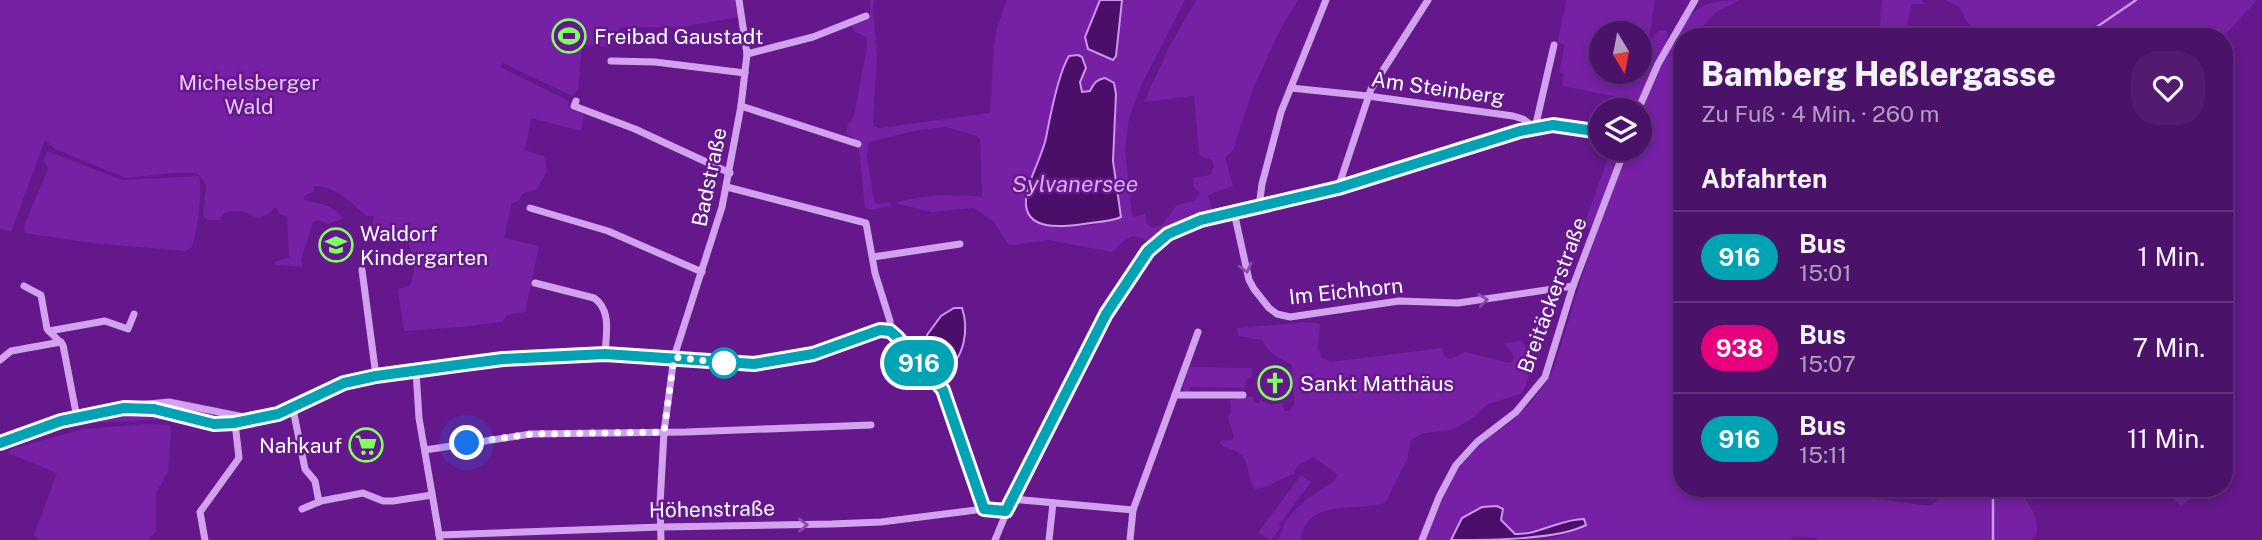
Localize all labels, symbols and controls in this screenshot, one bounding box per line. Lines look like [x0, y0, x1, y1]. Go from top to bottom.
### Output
sports icon: Freibad Gaustadt [550, 17, 588, 55]
north arrow [1589, 21, 1652, 84]
map controls [1589, 21, 1652, 161]
place label: Freibad Gaustadt [594, 24, 763, 49]
button: heart [2131, 51, 2205, 125]
text: Bamberg Heßlergasse [1701, 55, 2056, 93]
street label: Am Steinberg [1370, 66, 1506, 110]
park label: Michelsberger Wald [179, 70, 319, 119]
button: layers [1589, 98, 1652, 161]
text: Zu Fuß · 4 Min. · 260 m [1701, 100, 1940, 127]
street label: Badstraße [686, 125, 732, 229]
text: Abfahrten [1701, 163, 1827, 194]
water label: Sylvanersee [1012, 170, 1138, 197]
street label: Breitäckerstraße [1512, 214, 1592, 376]
place label: Waldorf Kindergarten [360, 221, 488, 270]
school or university icon: Waldorf Kindergarten [317, 226, 355, 264]
text: Bus [1799, 228, 1846, 259]
text: 1 Min. [2138, 241, 2205, 272]
text: 916 [1719, 243, 1760, 271]
text: 15:01 [1799, 259, 1852, 286]
one-way arrow [1238, 262, 1252, 274]
street label: Im Eichhorn [1288, 273, 1404, 309]
one-way arrow [1477, 293, 1488, 308]
text: Bus [1799, 319, 1846, 350]
text: 7 Min. [2133, 332, 2205, 363]
text: 938 [1716, 334, 1763, 362]
line badge: 916 [879, 340, 959, 386]
unlabelled marker [709, 348, 739, 378]
text: 916 [898, 349, 940, 377]
text: 15:07 [1799, 350, 1856, 377]
church icon: Sankt Matthäus [1256, 364, 1294, 402]
place label: Sankt Matthäus [1300, 371, 1454, 396]
text: Bus [1799, 410, 1846, 441]
text: 11 Min. [2127, 423, 2205, 454]
your location [449, 425, 484, 460]
text: 916 [1719, 425, 1760, 453]
supermarket icon: Nahkauf [347, 426, 385, 464]
place label: Nahkauf [259, 433, 342, 458]
text: 15:11 [1799, 441, 1847, 468]
street label: Höhenstraße [649, 495, 775, 523]
one-way arrow [798, 517, 808, 533]

